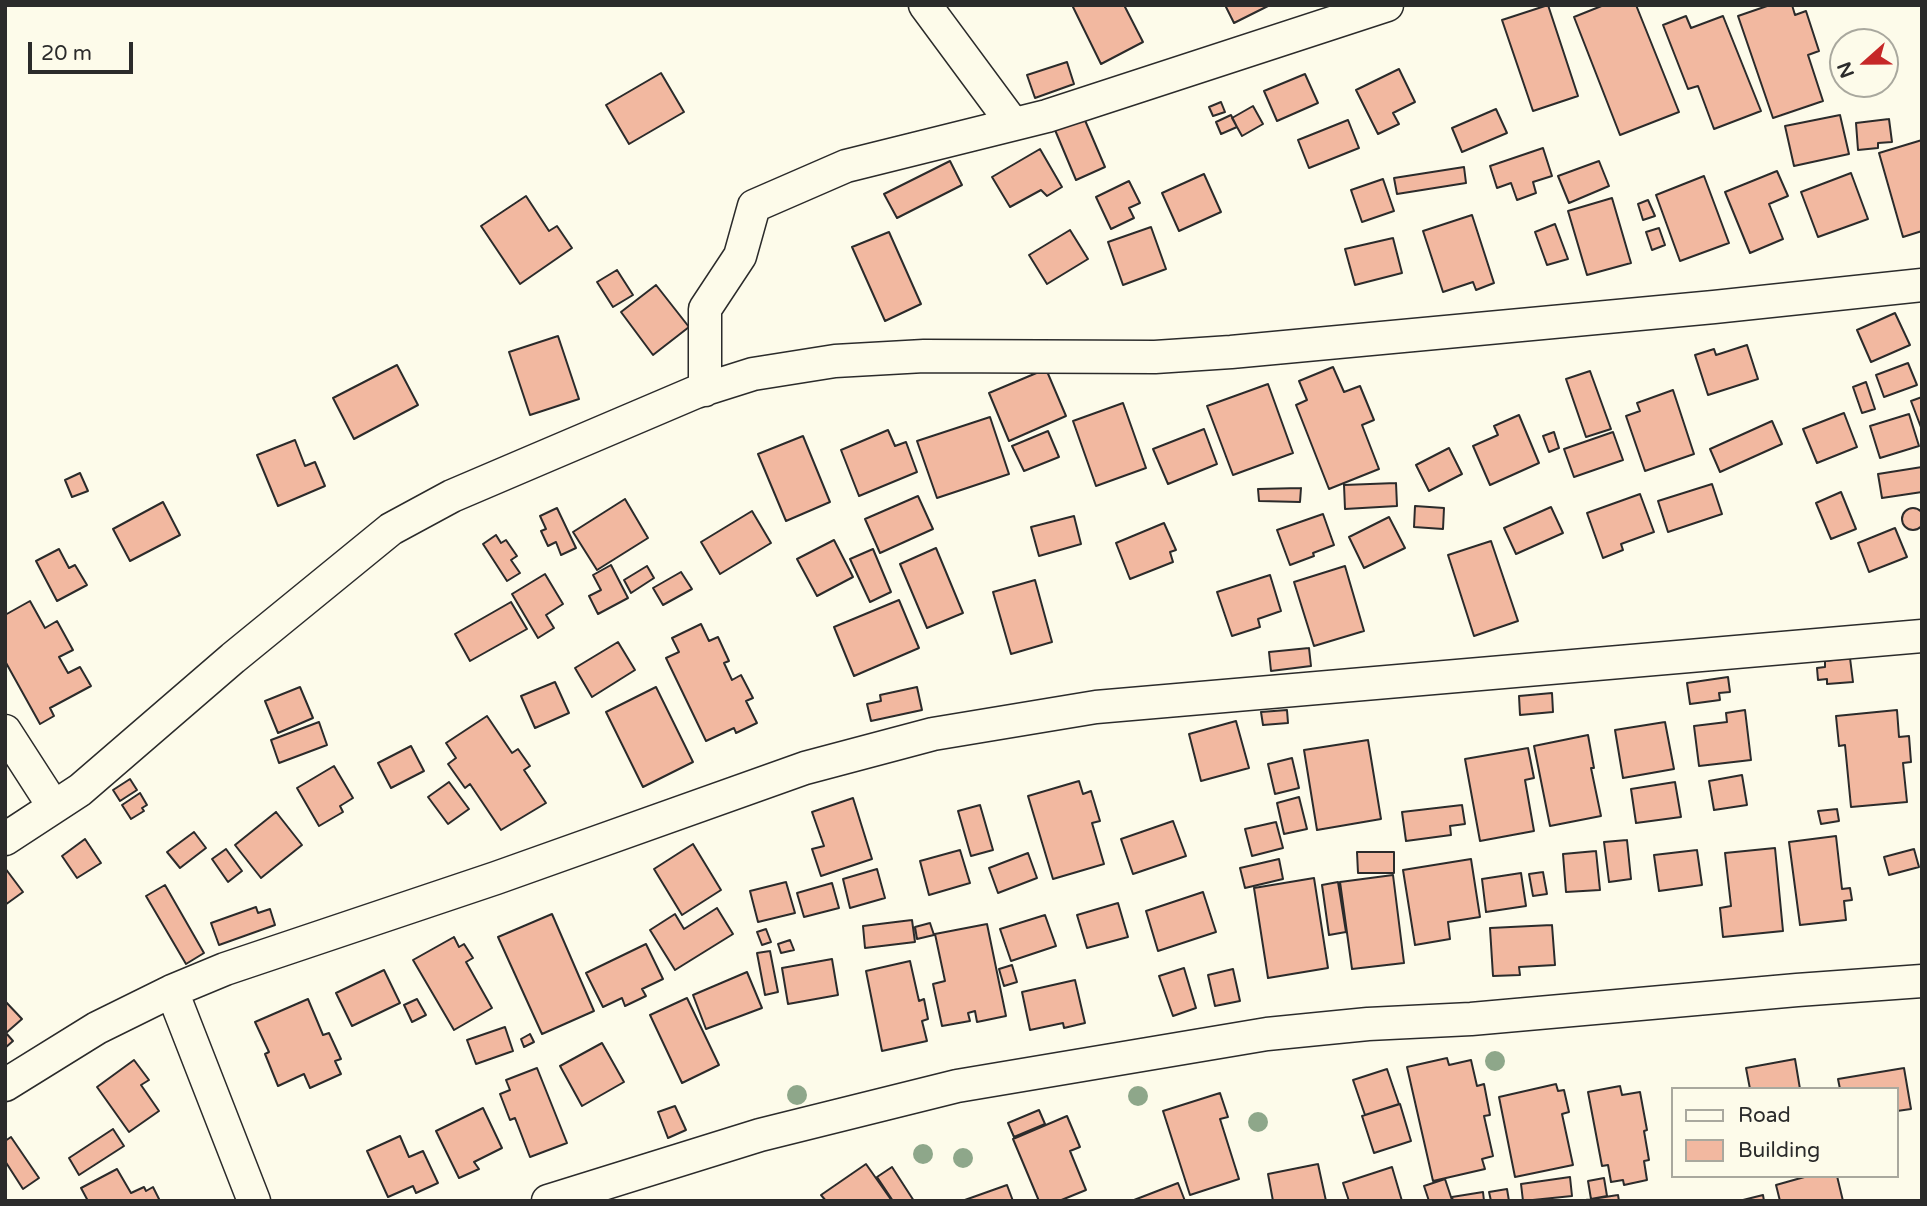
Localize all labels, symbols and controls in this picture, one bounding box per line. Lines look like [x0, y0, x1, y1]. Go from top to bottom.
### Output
scale bar [32, 28, 136, 72]
north arrow [1829, 28, 1899, 98]
text: 20 m [41, 41, 92, 66]
text: N [1833, 59, 1859, 81]
legend [1672, 1087, 1899, 1178]
text: Road [1738, 1103, 1791, 1128]
text: Building [1738, 1138, 1820, 1163]

